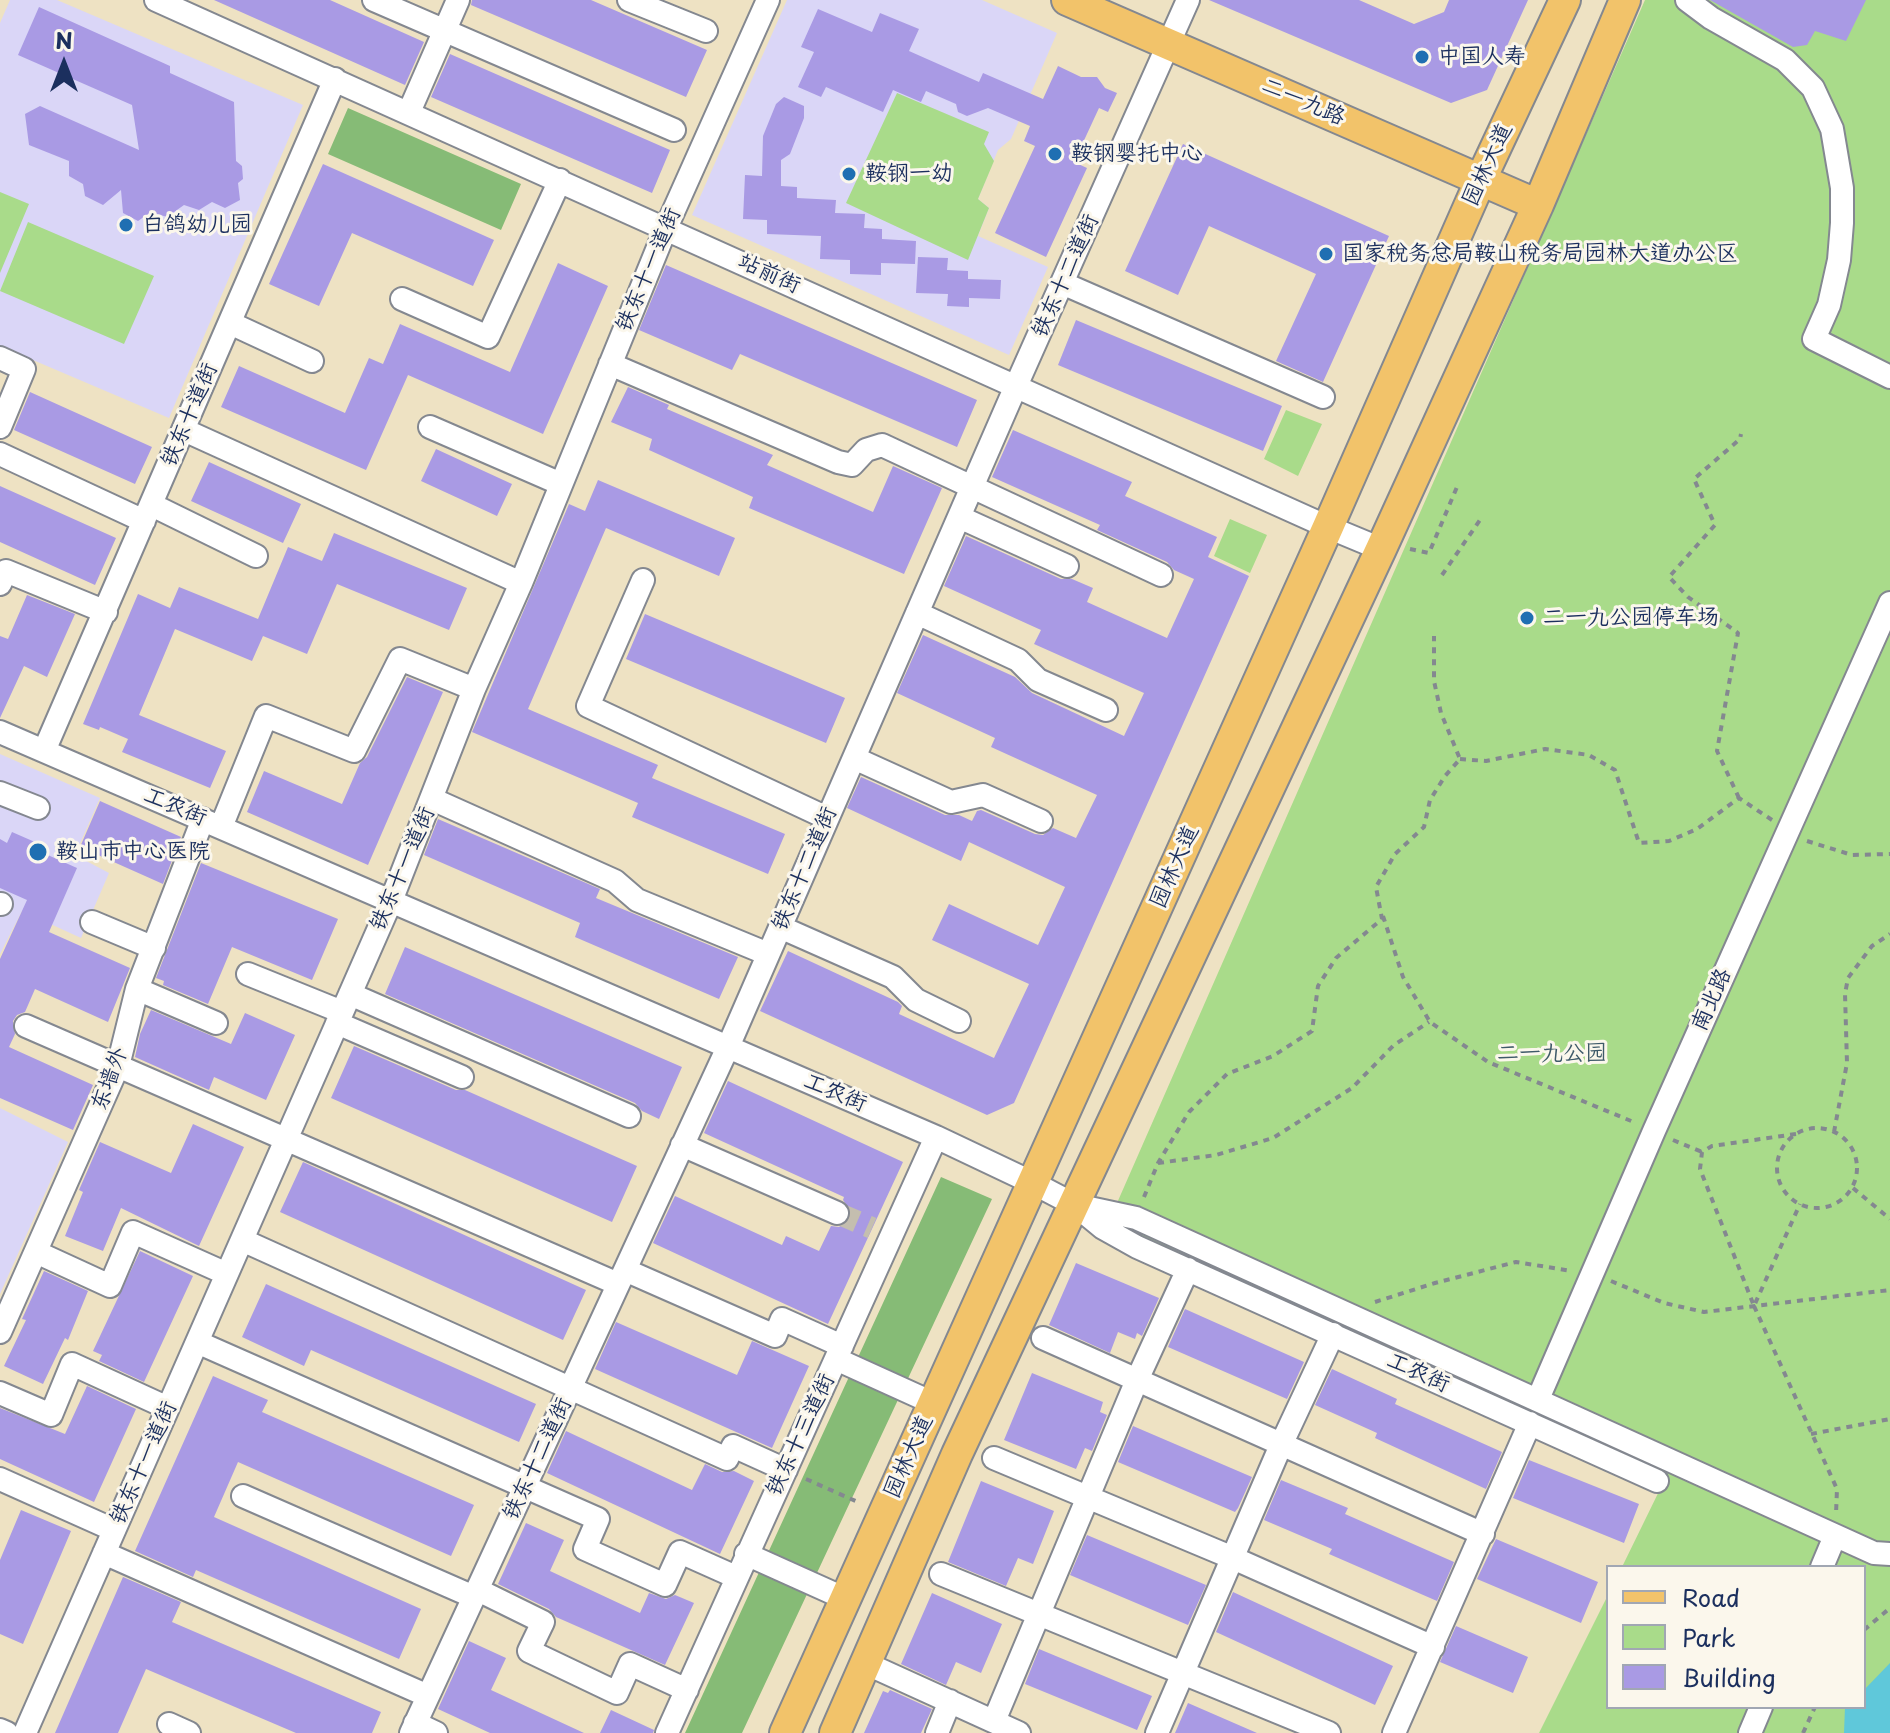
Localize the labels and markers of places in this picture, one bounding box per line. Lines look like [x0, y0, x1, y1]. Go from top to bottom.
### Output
place label: 中国人寿 [1438, 44, 1526, 70]
marker: 中国人寿 [1413, 48, 1431, 66]
place label: 鞍钢婴托中心 [1071, 141, 1203, 167]
marker: 鞍钢婴托中心 [1046, 145, 1064, 163]
place label: 鞍钢一幼 [865, 161, 953, 187]
marker: 鞍钢一幼 [840, 165, 858, 183]
place label: 白鸽幼儿园 [142, 212, 252, 238]
marker: 白鸽幼儿园 [117, 216, 135, 234]
place label: 国家税务总局鞍山税务局园林大道办公区 [1342, 241, 1738, 267]
marker: 国家税务总局鞍山税务局园林大道办公区 [1317, 245, 1335, 263]
place label: 二一九公园停车场 [1543, 605, 1719, 631]
marker: 二一九公园停车场 [1518, 609, 1536, 627]
place label: 鞍山市中心医院 [56, 839, 210, 865]
marker: 鞍山市中心医院 [27, 841, 49, 863]

